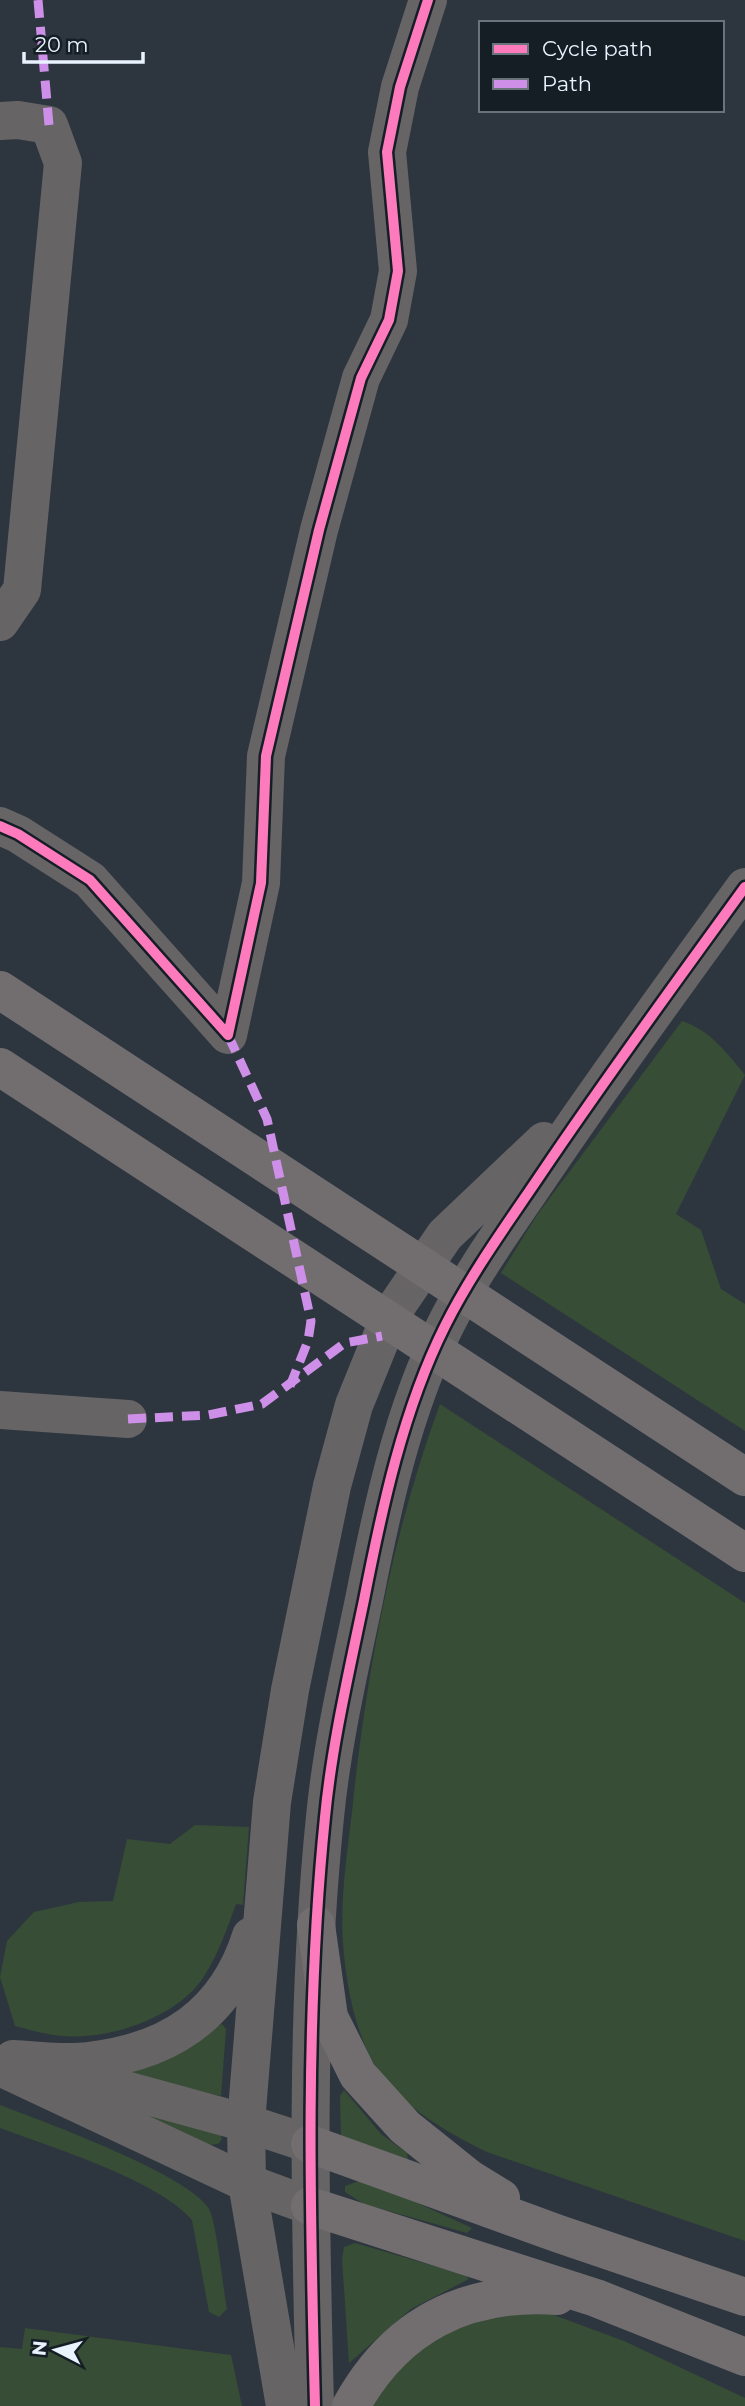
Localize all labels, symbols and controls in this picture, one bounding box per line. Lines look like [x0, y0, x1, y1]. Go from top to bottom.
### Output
scale bar [24, 21, 144, 65]
legend [479, 21, 724, 112]
text: 20 m [35, 32, 89, 57]
text: Cycle path [542, 36, 653, 61]
text: Path [542, 71, 592, 96]
north arrow [21, 2315, 91, 2385]
text: N [27, 2339, 52, 2357]

